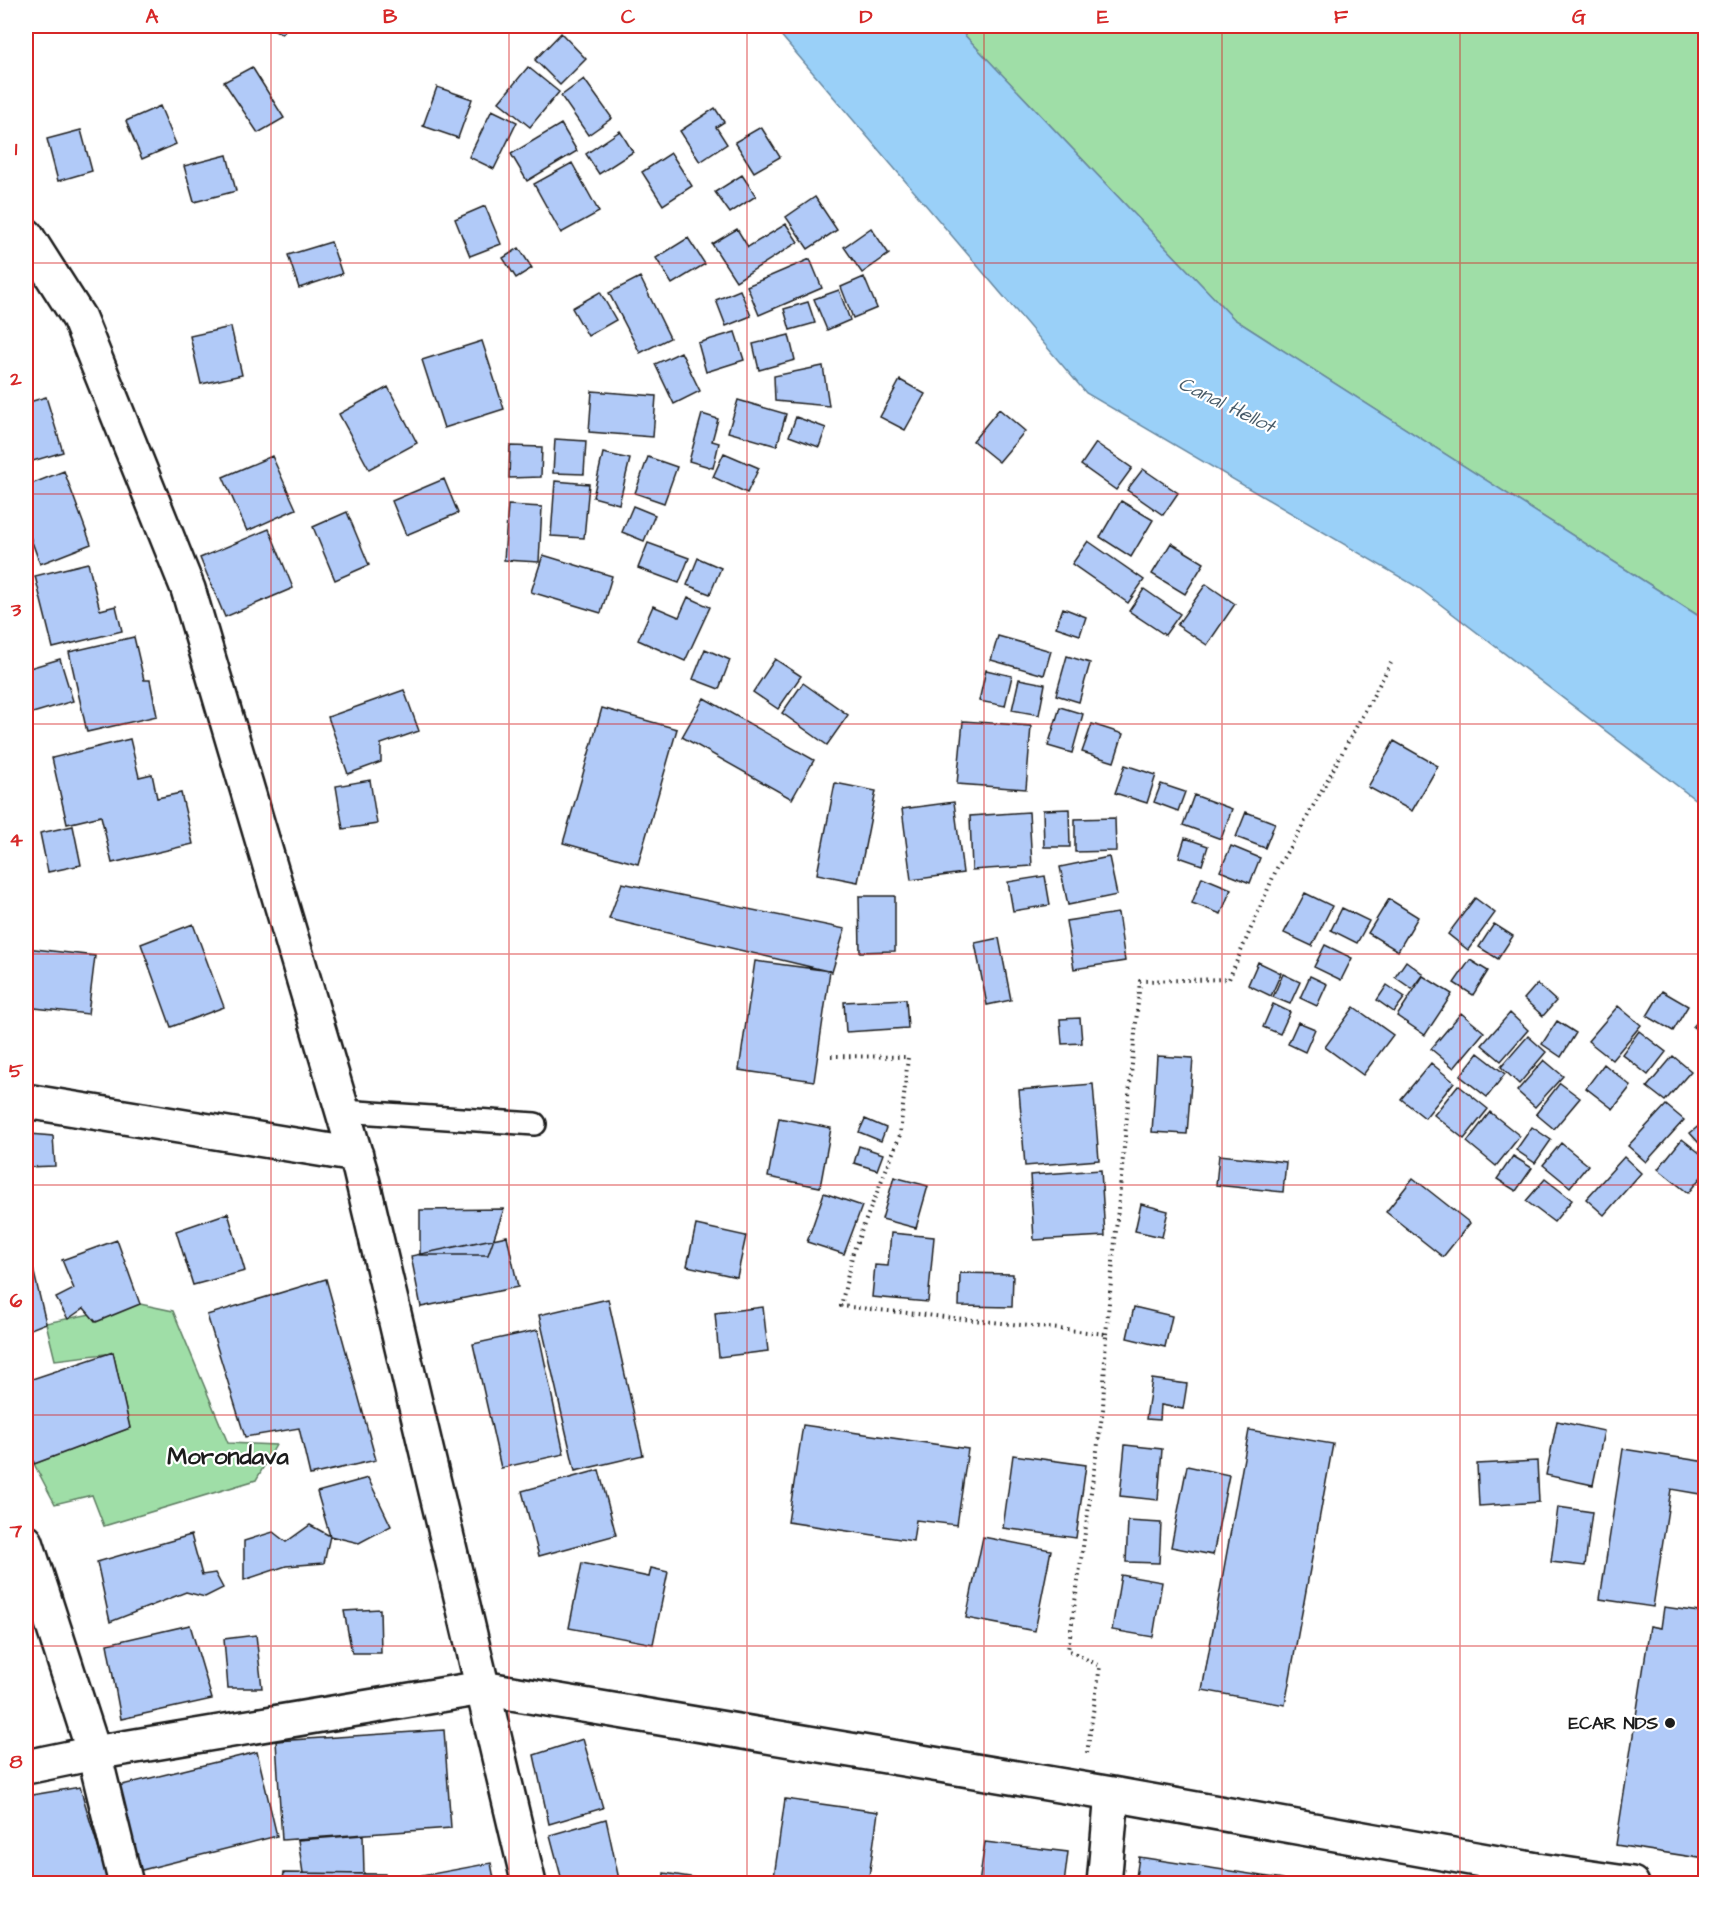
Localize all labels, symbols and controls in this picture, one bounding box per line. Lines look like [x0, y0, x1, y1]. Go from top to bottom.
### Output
text: A [146, 3, 159, 31]
text: B [383, 3, 398, 31]
text: C [621, 3, 636, 31]
text: D [860, 3, 873, 31]
text: E [1097, 3, 1109, 31]
text: F [1334, 3, 1349, 31]
text: G [1572, 3, 1586, 31]
text: 1 [15, 135, 18, 163]
text: 2 [9, 365, 22, 393]
water label: Canal Hellot [1174, 369, 1281, 441]
text: 3 [10, 596, 22, 624]
text: 4 [9, 826, 23, 854]
text: 5 [9, 1057, 24, 1085]
text: 6 [10, 1287, 23, 1315]
district label: Morondava [167, 1440, 289, 1474]
text: 7 [9, 1517, 23, 1545]
place label: ECAR NDS [1569, 1711, 1658, 1736]
marker: ECAR NDS [1663, 1716, 1677, 1730]
text: 8 [10, 1748, 23, 1776]

